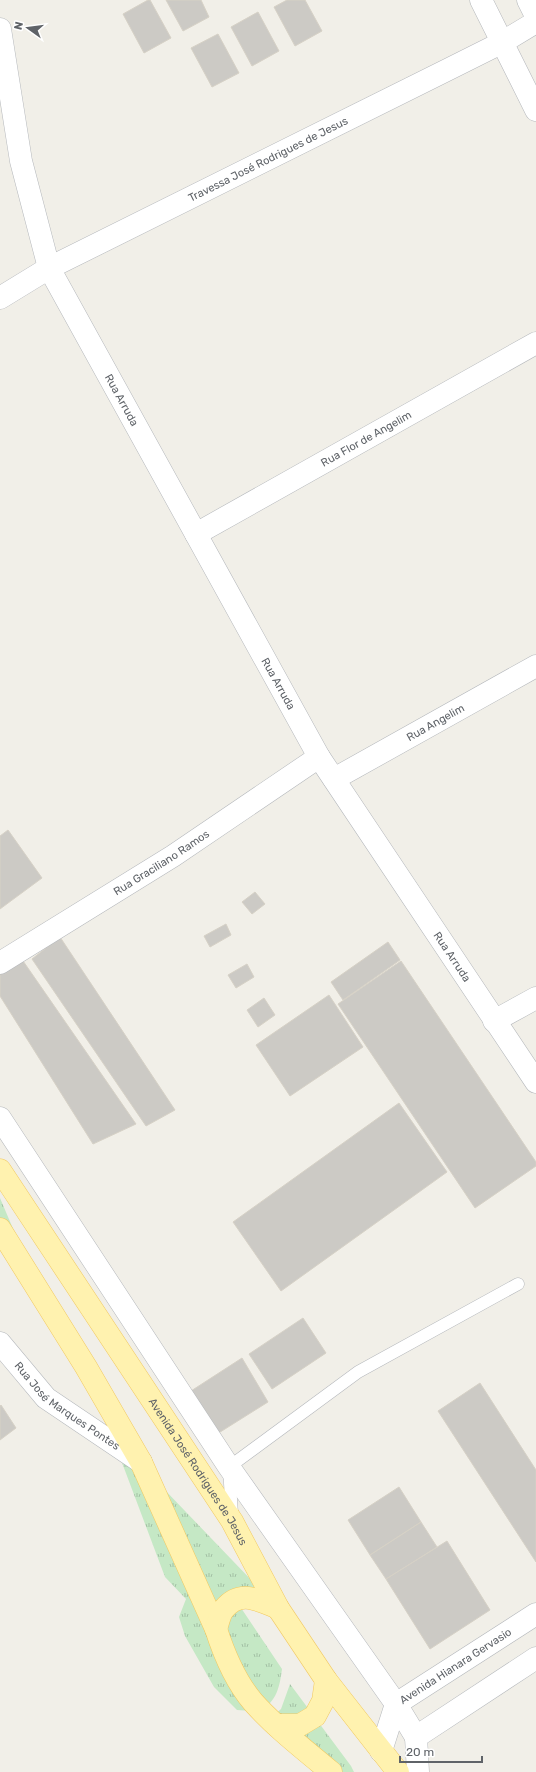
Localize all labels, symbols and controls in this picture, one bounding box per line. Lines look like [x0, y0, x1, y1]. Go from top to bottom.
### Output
north arrow [8, 8, 48, 48]
text: N [12, 20, 26, 31]
street label: Travessa José Rodrigues de Jesus [186, 114, 350, 205]
street label: Rua Arruda [102, 372, 141, 428]
street label: Rua Flor de Angelim [319, 408, 414, 470]
street label: Rua Arruda [258, 656, 298, 712]
street label: Rua Angelim [404, 701, 467, 744]
street label: Rua Graciliano Ramos [111, 827, 212, 898]
street label: Rua Arruda [431, 930, 473, 984]
street label: Rua José Marques Pontes [12, 1359, 122, 1453]
street label: Avenida José Rodrigues de Jesus [146, 1396, 250, 1548]
street label: Avenida Hianara Gervasio [397, 1625, 514, 1707]
scale bar [400, 1738, 482, 1764]
text: 20 m [406, 1745, 434, 1759]

